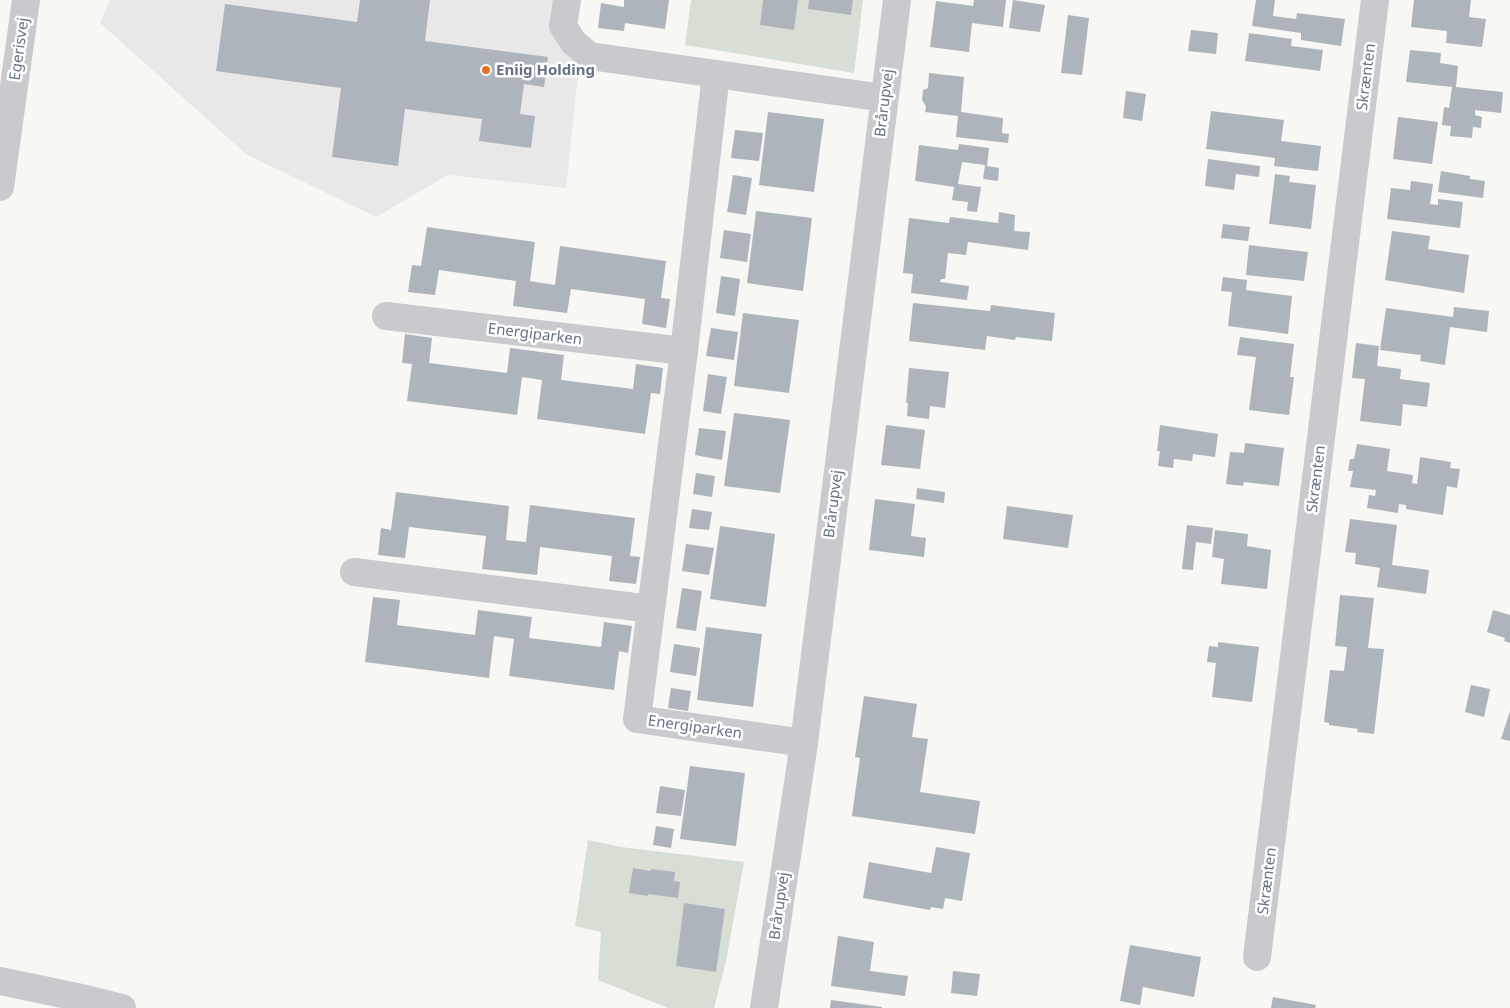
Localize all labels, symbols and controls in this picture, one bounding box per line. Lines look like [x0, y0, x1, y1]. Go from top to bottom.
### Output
street label: Egerisvej [4, 16, 32, 82]
street label: Skrænten [1351, 42, 1379, 112]
place label: Eniig Holding [496, 59, 595, 79]
marker: Eniig Holding [480, 64, 492, 76]
street label: Brårupvej [869, 68, 897, 138]
street label: Energiparken [487, 317, 583, 349]
street label: Skrænten [1301, 444, 1329, 514]
street label: Brårupvej [818, 469, 846, 539]
street label: Energiparken [647, 710, 743, 743]
street label: Skrænten [1252, 846, 1280, 916]
street label: Brårupvej [763, 871, 793, 941]

